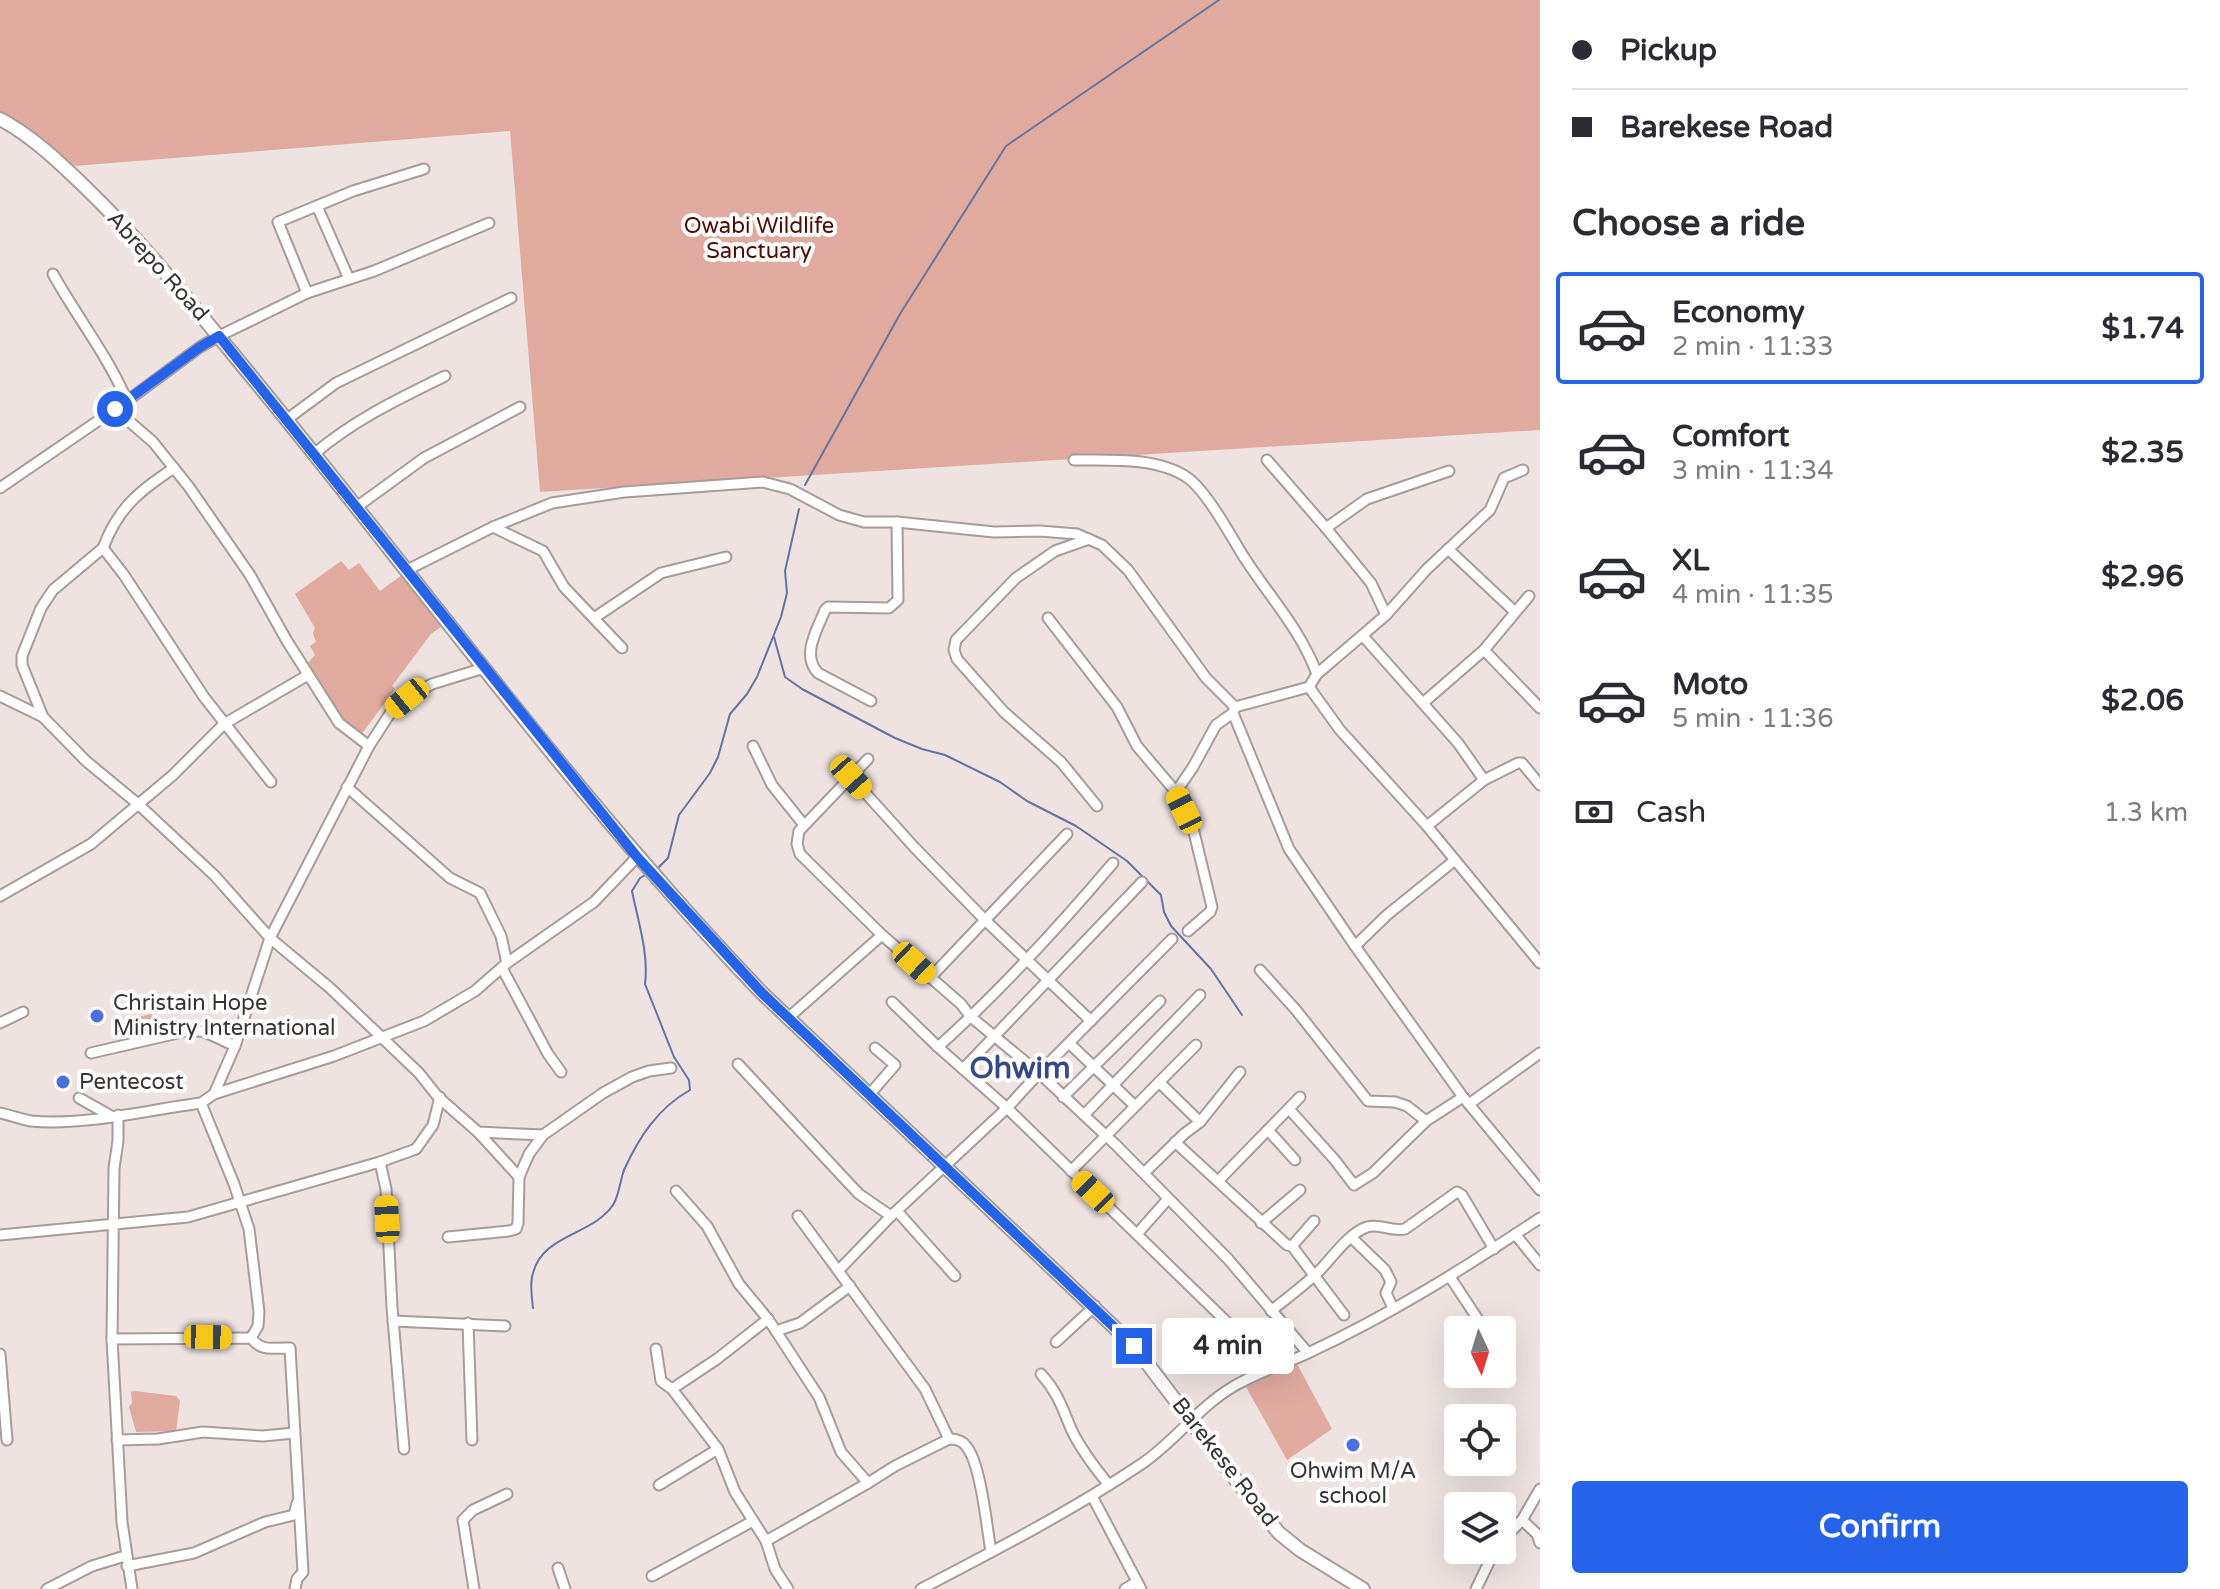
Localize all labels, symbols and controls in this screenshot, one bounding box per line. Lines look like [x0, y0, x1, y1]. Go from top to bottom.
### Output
text: Pickup [1620, 32, 1717, 69]
text: Barekese Road [1620, 109, 1833, 146]
text: Choose a ride [1572, 202, 1805, 245]
street label: Abrepo Road [102, 206, 214, 326]
park label: Owabi Wildlife Sanctuary [684, 213, 834, 264]
icon: car [1576, 292, 1648, 364]
text: Economy [1672, 294, 1805, 331]
text: $1.74 [2102, 310, 2184, 347]
text: 2 min · 11:33 [1672, 331, 1834, 362]
route start [97, 391, 133, 427]
icon: car [1576, 416, 1648, 488]
text: Comfort [1672, 418, 1790, 455]
text: $2.35 [2101, 434, 2184, 471]
text: 3 min · 11:34 [1672, 455, 1834, 486]
icon: car [1576, 540, 1648, 612]
text: XL [1672, 542, 1709, 579]
text: $2.96 [2101, 558, 2184, 595]
text: 4 min · 11:35 [1672, 579, 1834, 610]
icon: car [1576, 664, 1648, 736]
text: Moto [1672, 666, 1748, 703]
car [381, 674, 433, 722]
text: $2.06 [2101, 682, 2184, 719]
text: 5 min · 11:36 [1672, 703, 1834, 734]
car [826, 751, 876, 803]
car [1163, 783, 1205, 837]
icon: cash [1572, 790, 1616, 834]
text: Cash [1636, 794, 1706, 831]
text: 1.3 km [2104, 797, 2188, 828]
car [888, 938, 940, 988]
place label: Christain Hope Ministry International [113, 990, 336, 1041]
marker: Christain Hope Ministry International [88, 1007, 106, 1025]
district label: Ohwim [970, 1050, 1070, 1087]
place label: Pentecost [79, 1069, 184, 1095]
marker: Pentecost [54, 1073, 72, 1091]
car [1067, 1167, 1119, 1217]
car [374, 1194, 400, 1244]
north arrow [1444, 1316, 1516, 1388]
map controls [1444, 1316, 1516, 1564]
callout: 4 min [1162, 1318, 1294, 1374]
car [184, 1325, 232, 1349]
route end [1116, 1328, 1152, 1364]
text: 4 min [1193, 1330, 1263, 1361]
street label: Barekese Road [1167, 1392, 1283, 1532]
button: locate [1444, 1404, 1516, 1476]
marker: Ohwim M/A school [1344, 1436, 1362, 1454]
place label: Ohwim M/A school [1290, 1458, 1416, 1509]
button: Confirm [1572, 1481, 2188, 1573]
button: layers [1444, 1492, 1516, 1564]

